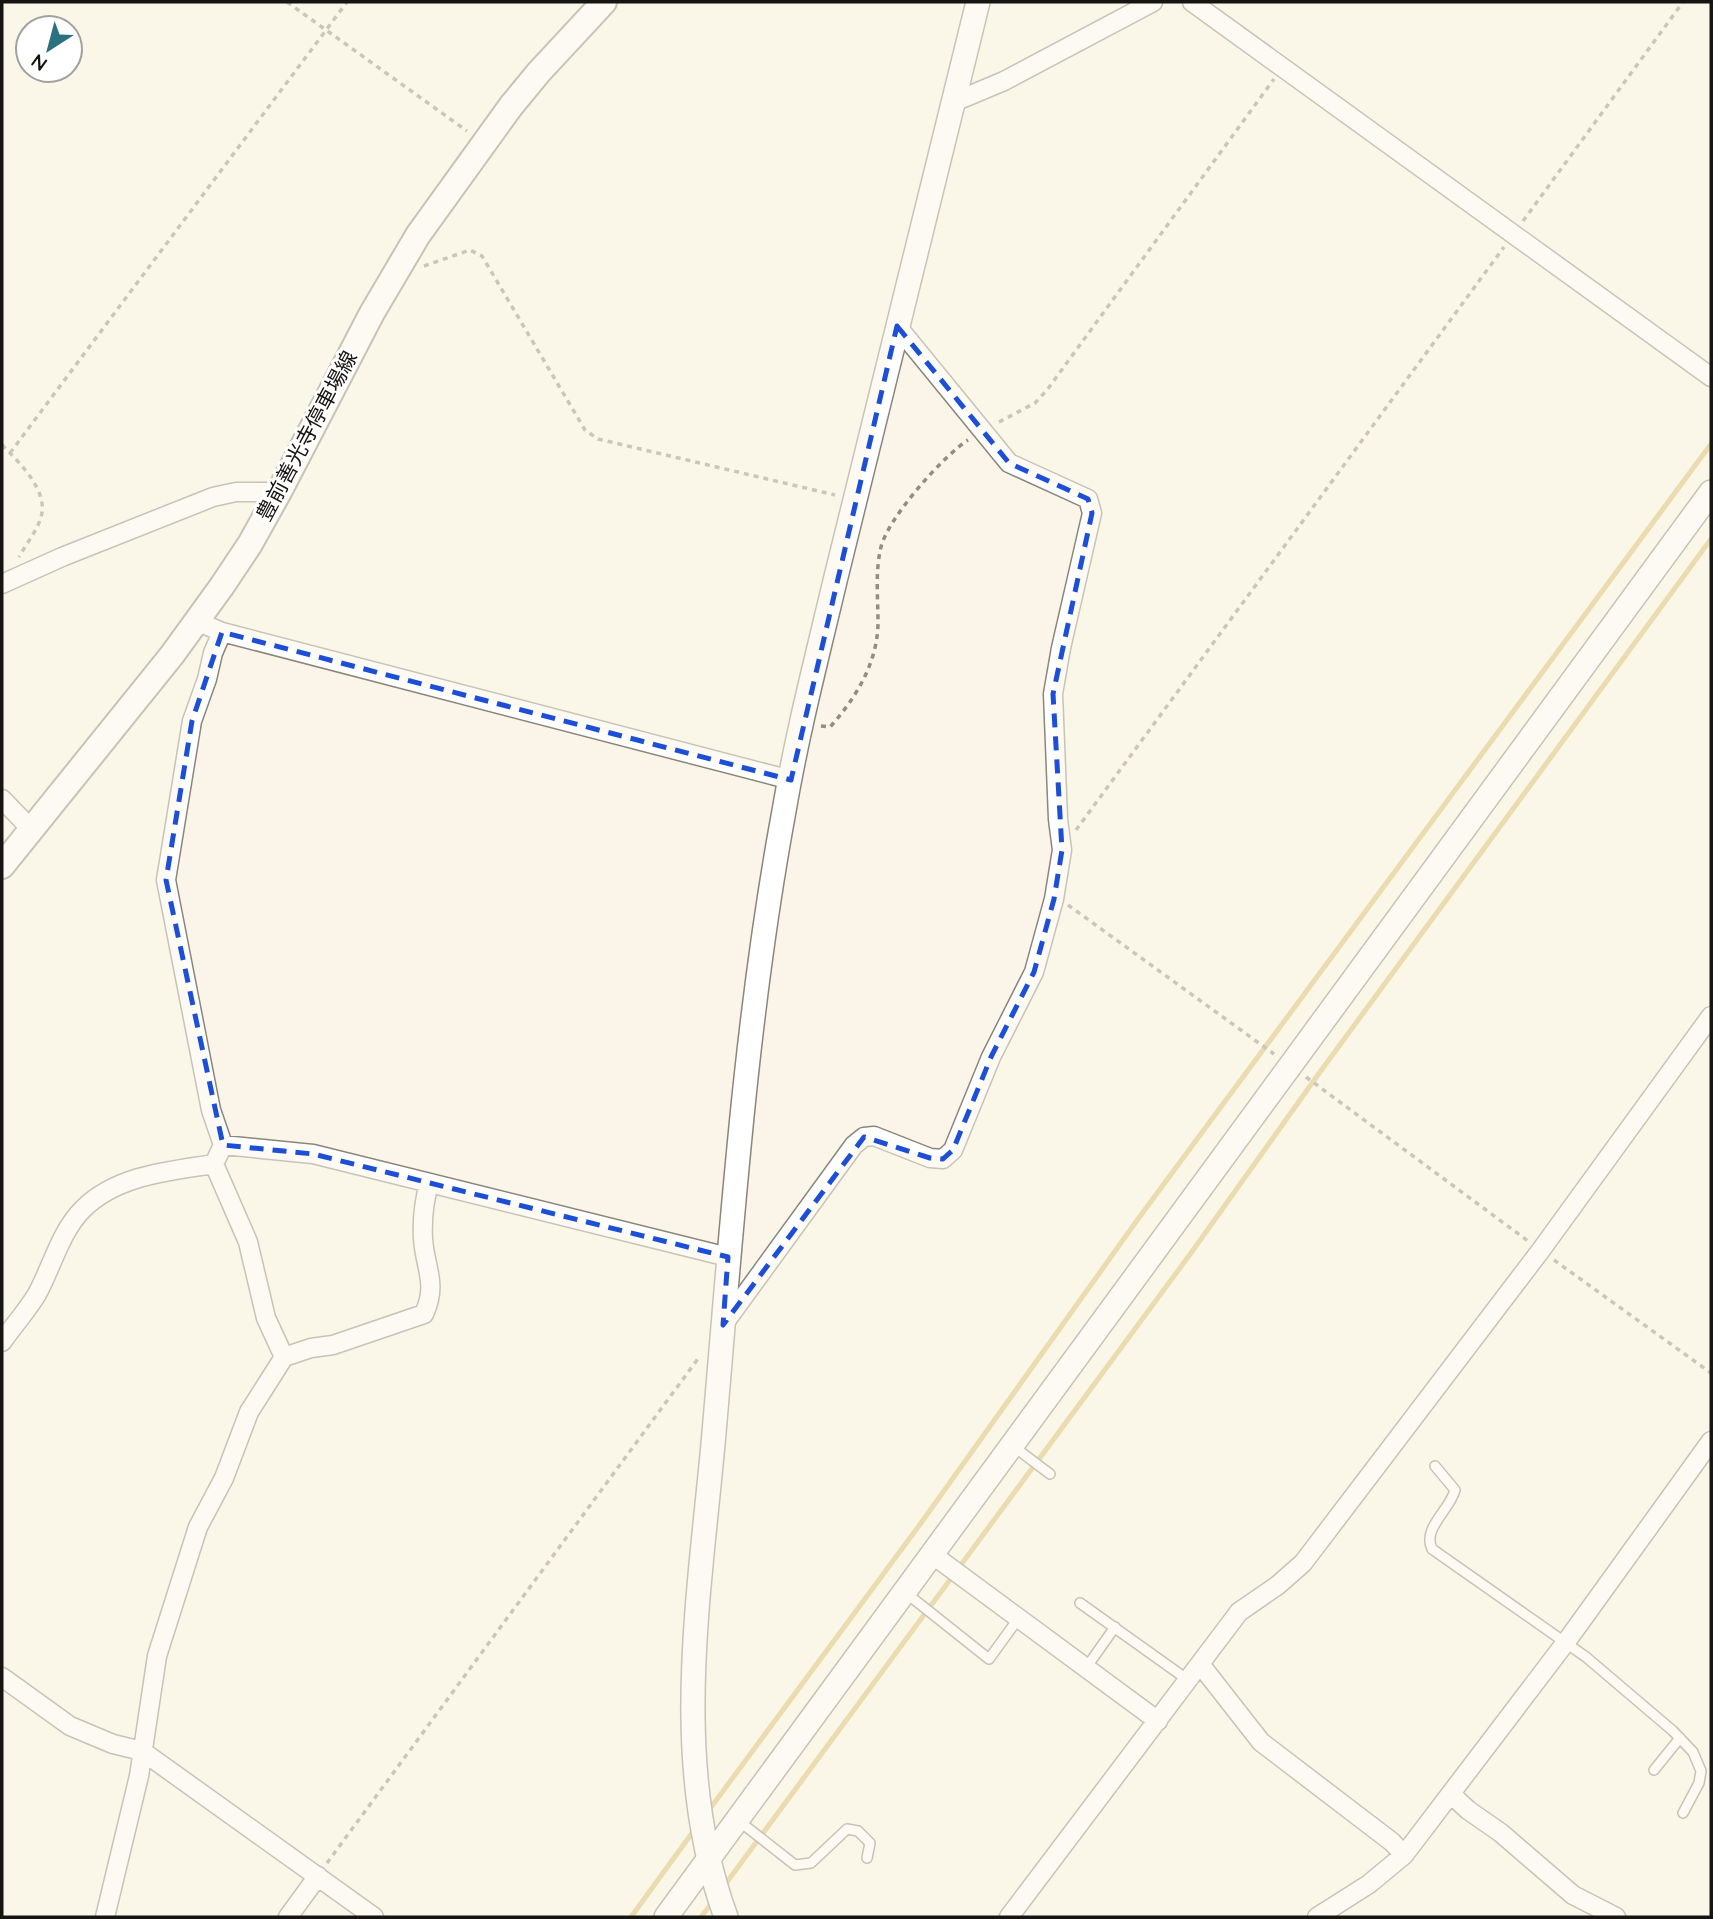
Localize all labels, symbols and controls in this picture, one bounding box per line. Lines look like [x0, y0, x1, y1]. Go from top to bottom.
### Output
north arrow [14, 14, 84, 84]
text: N [26, 49, 52, 77]
street label: 豊前善光寺停車場線 [250, 346, 362, 525]

